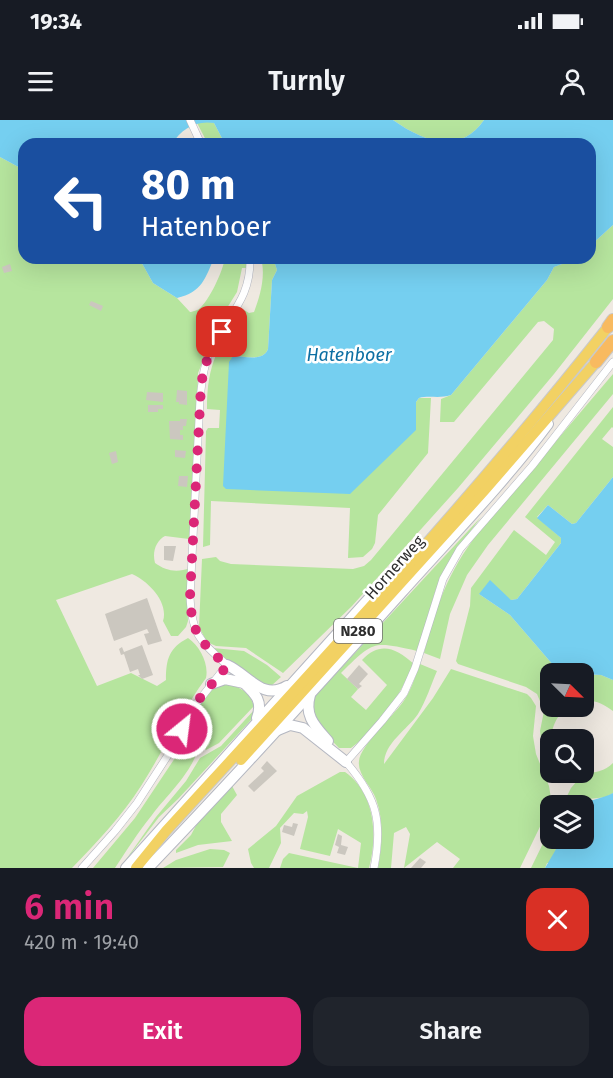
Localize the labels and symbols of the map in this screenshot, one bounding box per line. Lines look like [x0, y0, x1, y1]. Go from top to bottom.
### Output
pin [196, 306, 247, 357]
water label: Hatenboer [306, 344, 393, 366]
street label: Hornerweg [361, 531, 428, 603]
road number: N280 [334, 619, 382, 643]
north arrow [540, 663, 594, 717]
position arrow [150, 697, 214, 761]

